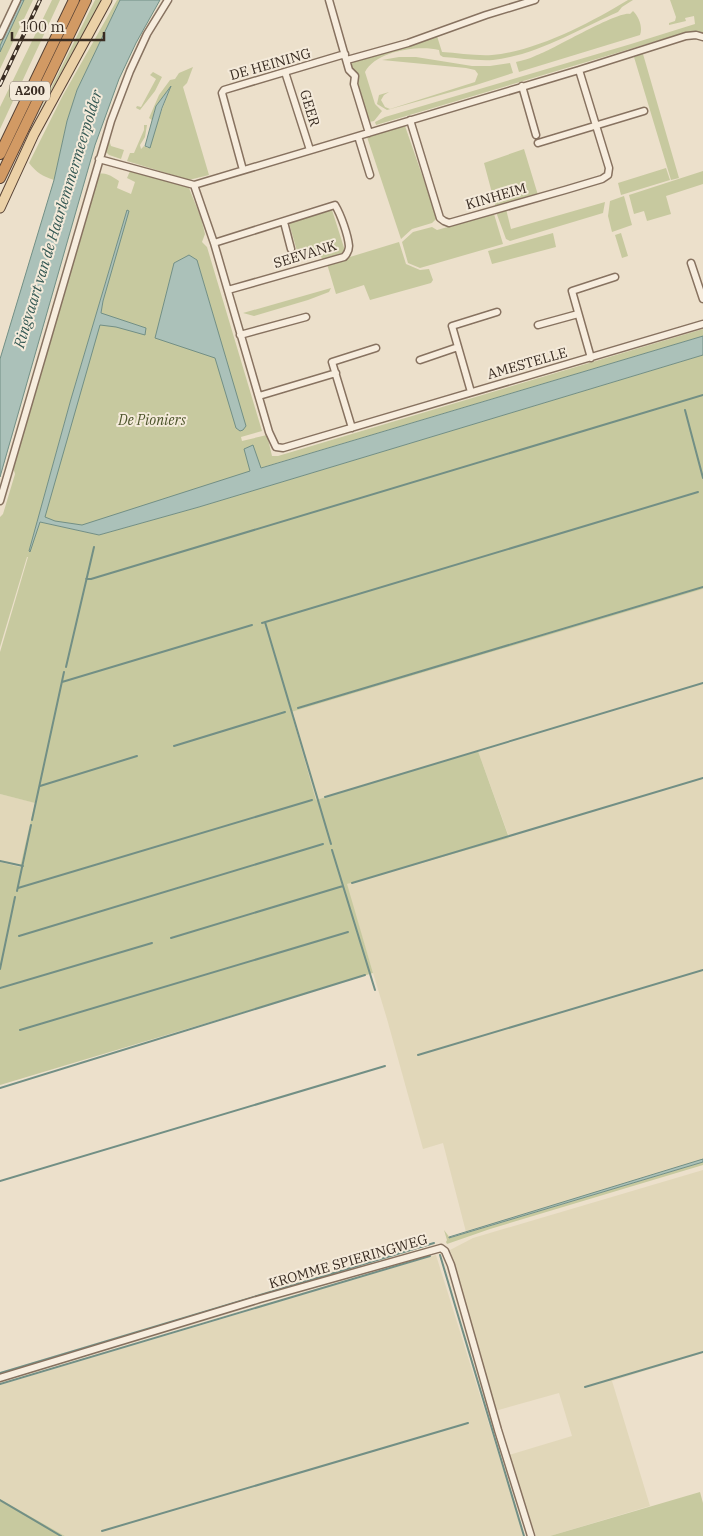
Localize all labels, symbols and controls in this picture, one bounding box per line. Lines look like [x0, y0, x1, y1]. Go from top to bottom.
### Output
scale bar [12, 10, 105, 42]
text: 100 m [20, 17, 65, 36]
street label: DE HEINING [227, 44, 313, 84]
road number: A200 [10, 82, 50, 100]
water label: Ringvaart van de Haarlemmermeerpolder [9, 87, 106, 351]
street label: GEER [296, 87, 324, 129]
street label: KINHEIM [463, 179, 529, 213]
street label: SEEVANK [271, 236, 339, 272]
street label: AMESTELLE [485, 343, 569, 383]
park label: De Pioniers [117, 411, 187, 429]
street label: KROMME SPIERINGWEG [267, 1230, 429, 1292]

